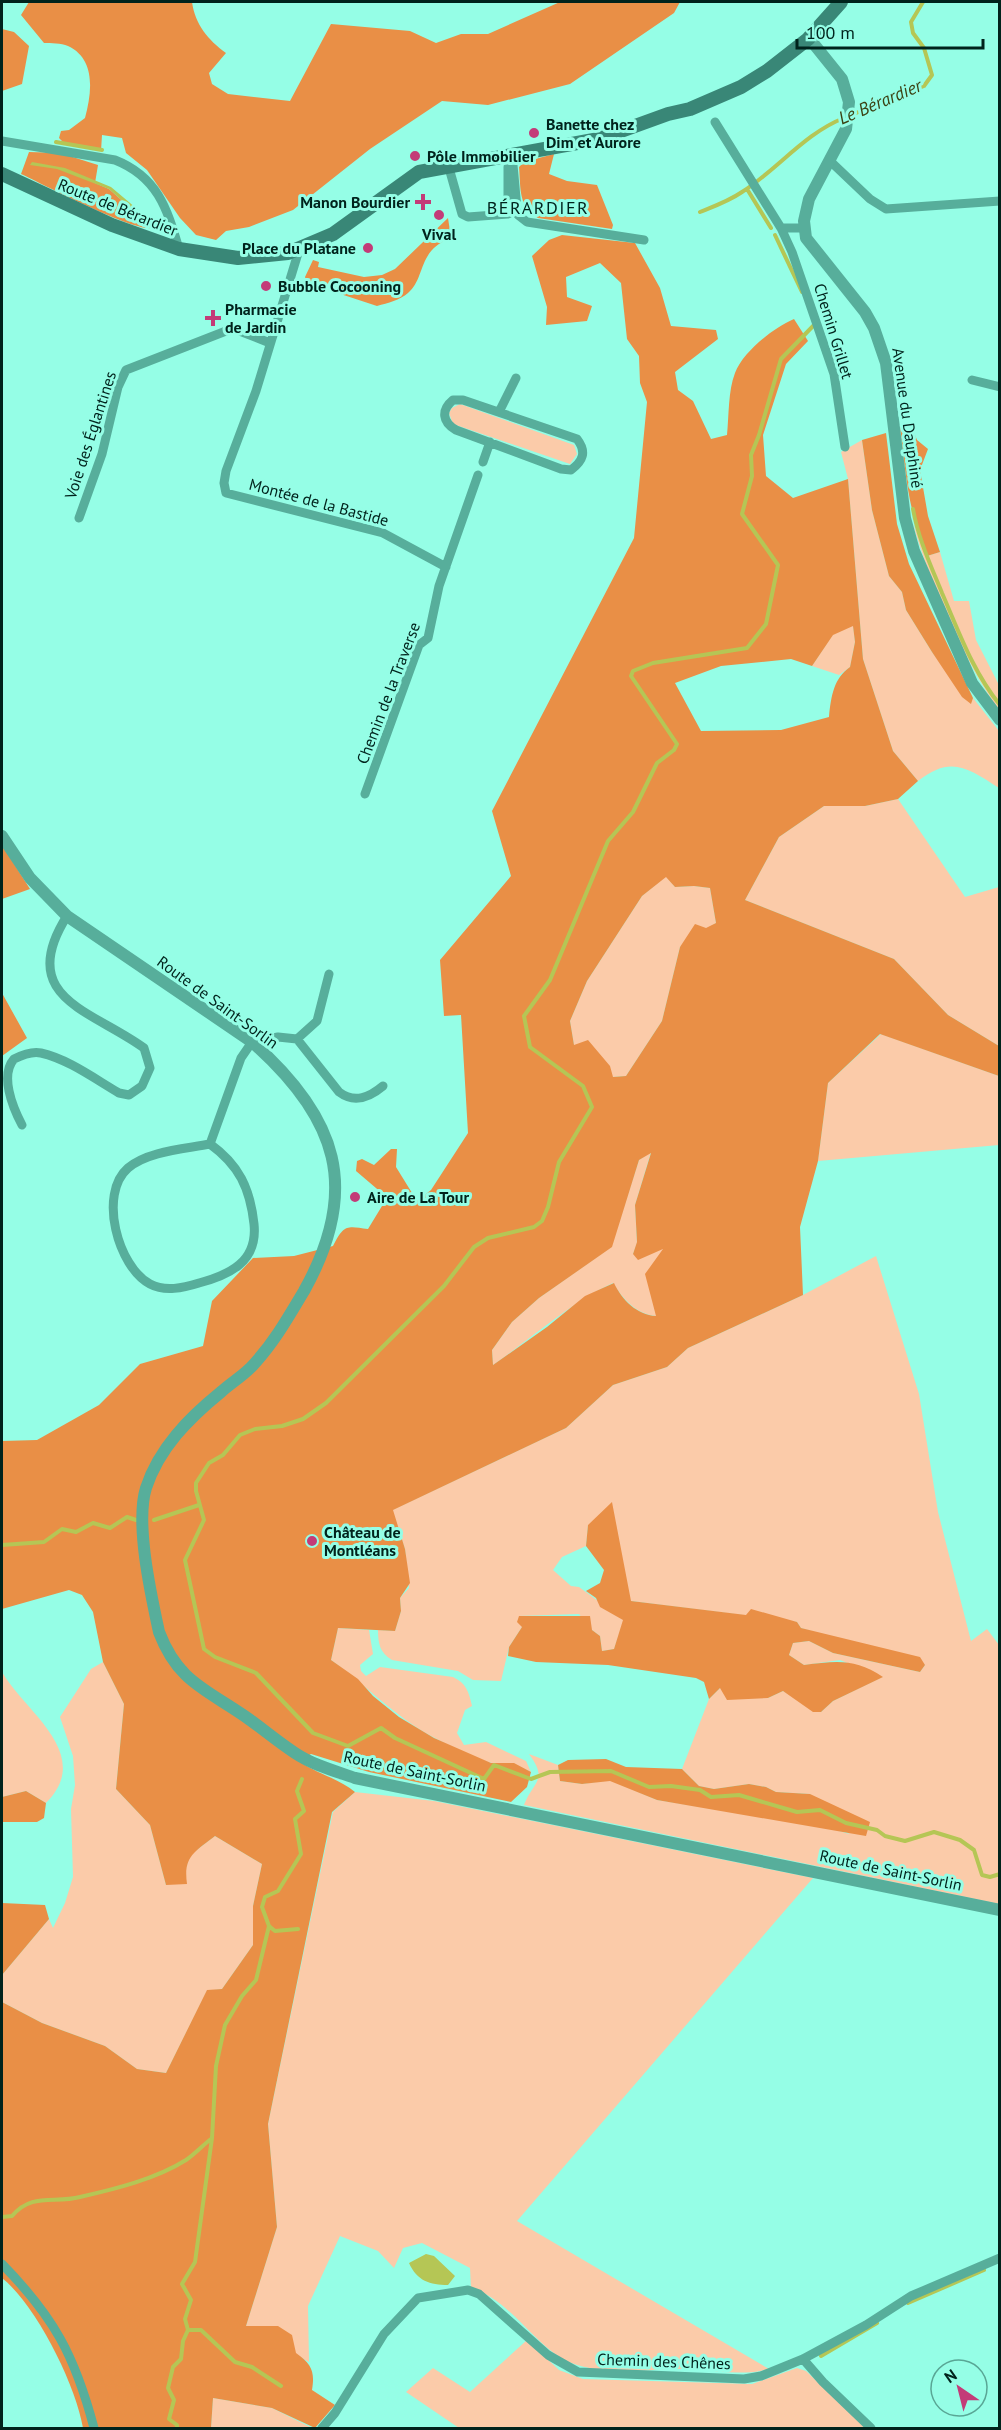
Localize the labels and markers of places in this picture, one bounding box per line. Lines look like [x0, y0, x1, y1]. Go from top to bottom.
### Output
place label: Banette chez Dim et Aurore [546, 114, 641, 152]
marker: Banette chez Dim et Aurore [527, 126, 541, 140]
place label: Pôle Immobilier [427, 146, 536, 166]
marker: Pôle Immobilier [408, 149, 422, 163]
place label: Manon Bourdier [300, 192, 410, 212]
marker: Manon Bourdier [414, 193, 432, 211]
marker: Vival [432, 208, 446, 222]
place label: Vival [421, 224, 456, 244]
place label: Place du Platane [242, 238, 356, 258]
marker: Place du Platane [361, 241, 375, 255]
place label: Bubble Cocooning [278, 276, 401, 296]
marker: Bubble Cocooning [259, 279, 273, 293]
place label: Pharmacie de Jardin [225, 299, 297, 337]
marker: Pharmacie de Jardin [206, 311, 220, 325]
place label: Aire de La Tour [367, 1187, 469, 1207]
marker: Aire de La Tour [348, 1190, 362, 1204]
place label: Château de Montléans [324, 1522, 401, 1560]
marker: Château de Montléans [305, 1534, 319, 1548]

